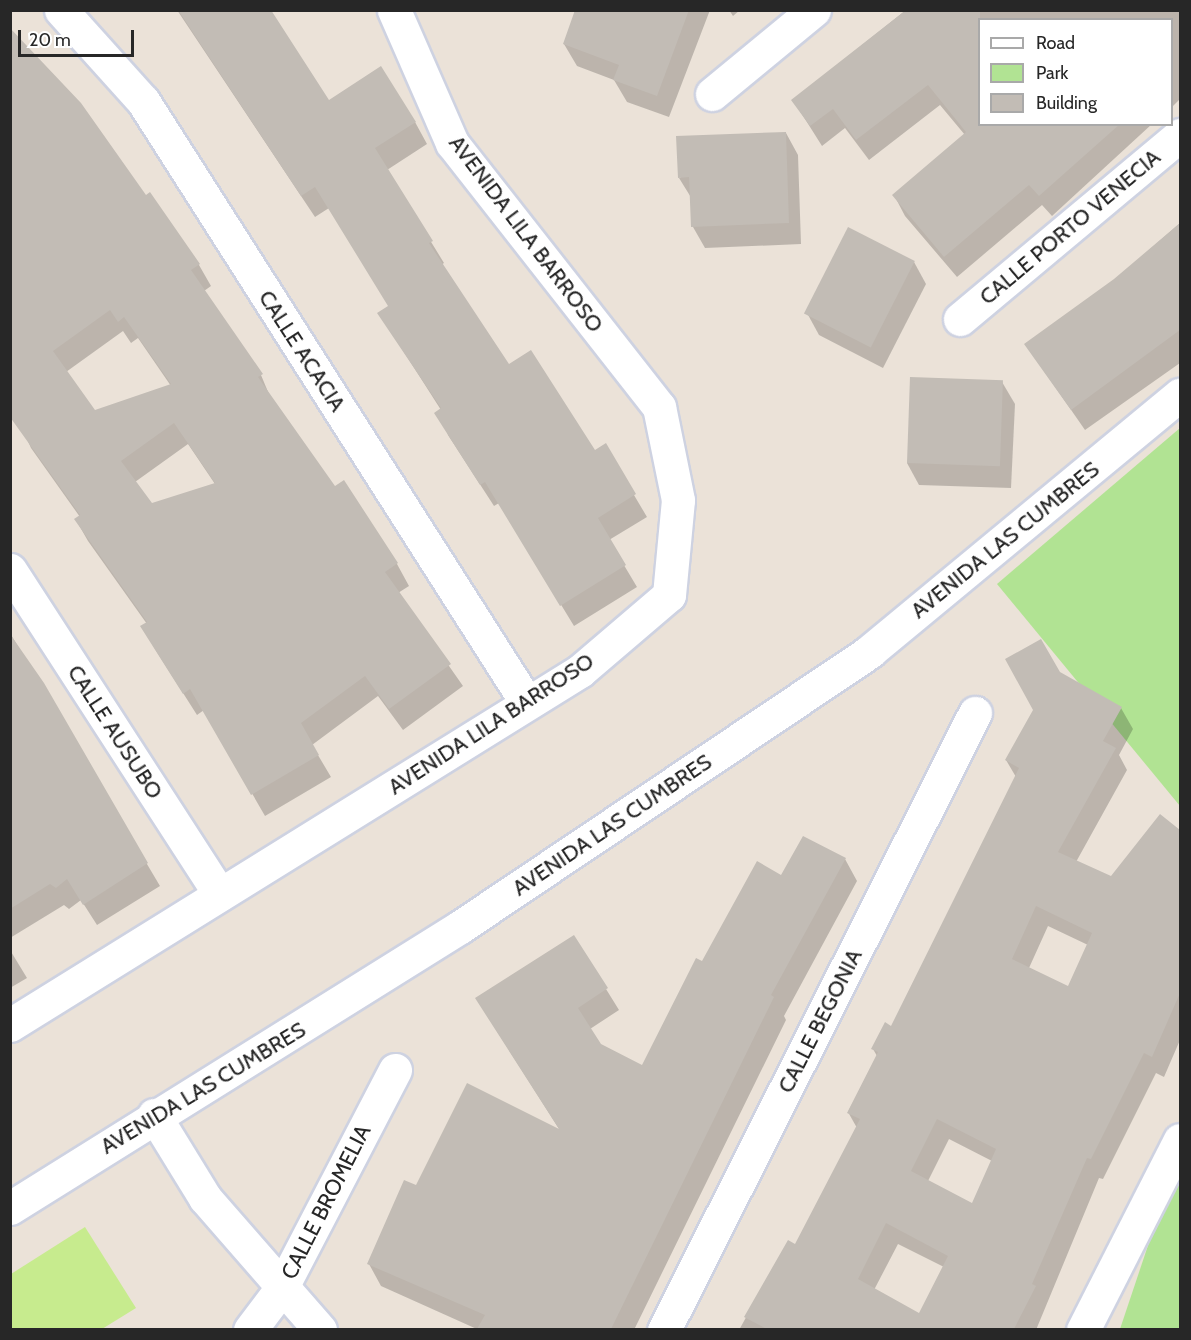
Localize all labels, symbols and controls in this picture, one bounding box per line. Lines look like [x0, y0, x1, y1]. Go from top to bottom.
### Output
scale bar [21, 18, 136, 56]
legend [978, 18, 1173, 126]
text: 20 m [29, 29, 71, 51]
text: Road [1036, 32, 1075, 54]
text: Park [1036, 62, 1068, 84]
text: Building [1036, 92, 1097, 114]
street label: AVENIDA LILA BARROSO [443, 130, 609, 338]
street label: CALLE PORTO VENECIA [974, 144, 1166, 310]
street label: CALLE ACACIA [253, 285, 351, 417]
street label: AVENIDA LAS CUMBRES [906, 456, 1104, 624]
street label: AVENIDA LILA BARROSO [383, 648, 599, 800]
street label: CALLE AUSUBO [62, 660, 168, 804]
street label: AVENIDA LAS CUMBRES [508, 749, 716, 901]
street label: CALLE BEGONIA [772, 945, 868, 1097]
street label: AVENIDA LAS CUMBRES [96, 1016, 310, 1160]
street label: CALLE BROMELIA [276, 1120, 376, 1284]

